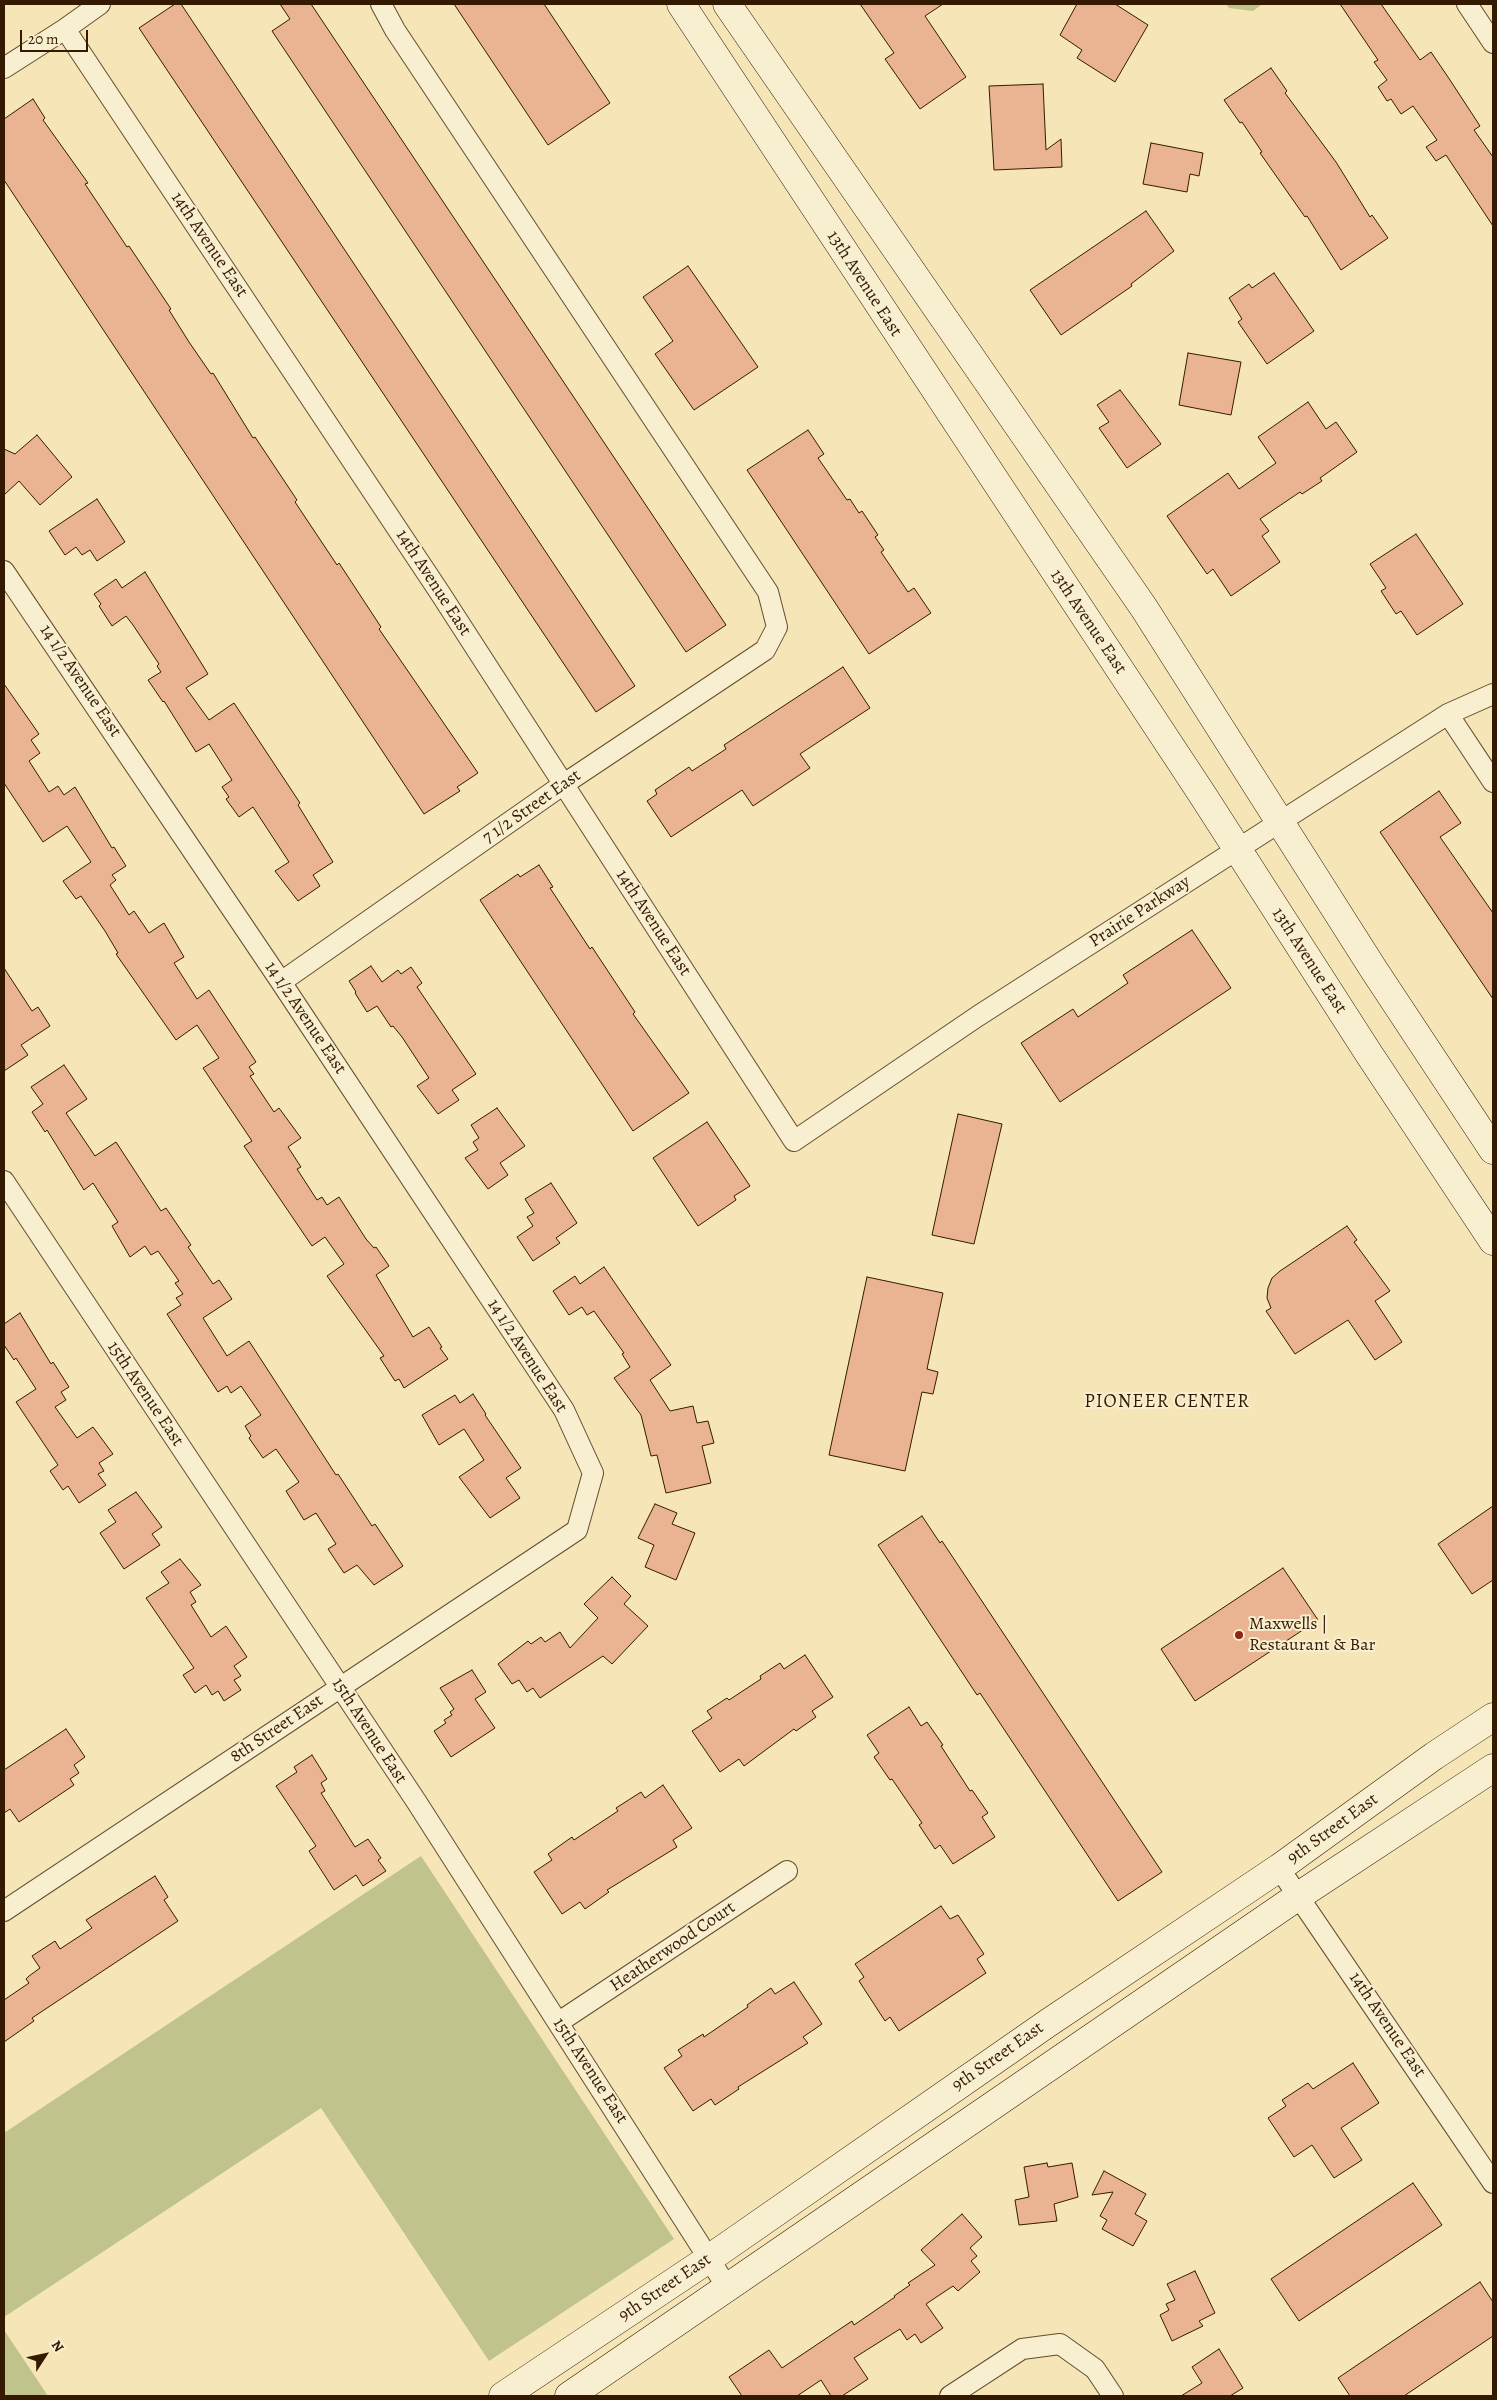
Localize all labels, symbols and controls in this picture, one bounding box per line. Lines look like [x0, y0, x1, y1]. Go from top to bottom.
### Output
scale bar [22, 20, 90, 52]
text: 20 m [28, 29, 59, 49]
street label: 14th Avenue East [166, 188, 252, 302]
street label: 13th Avenue East [822, 227, 906, 341]
street label: 14th Avenue East [391, 526, 475, 640]
street label: 13th Avenue East [1045, 565, 1131, 679]
street label: 14 1/2 Avenue East [34, 621, 126, 741]
street label: 7 1/2 Street East [479, 765, 585, 849]
street label: 14th Avenue East [611, 866, 695, 980]
street label: Prairie Parkway [1086, 871, 1194, 953]
street label: 13th Avenue East [1267, 904, 1351, 1018]
street label: 14 1/2 Avenue East [259, 958, 351, 1078]
street label: 14 1/2 Avenue East [482, 1295, 572, 1417]
street label: 15th Avenue East [102, 1337, 188, 1451]
district label: PIONEER CENTER [1082, 1391, 1252, 1413]
place label: Maxwells | Restaurant & Bar [1249, 1614, 1375, 1656]
marker: Maxwells | Restaurant & Bar [1233, 1629, 1245, 1641]
street label: 15th Avenue East [327, 1674, 411, 1788]
street label: 8th Street East [226, 1690, 328, 1768]
street label: 9th Street East [1283, 1789, 1383, 1869]
street label: Heatherwood Court [606, 1897, 740, 1997]
street label: 14th Avenue East [1344, 1968, 1430, 2082]
street label: 15th Avenue East [548, 2014, 632, 2128]
street label: 9th Street East [948, 2017, 1048, 2097]
street label: 9th Street East [615, 2249, 715, 2327]
north arrow [20, 2330, 70, 2380]
text: N [47, 2336, 68, 2356]

